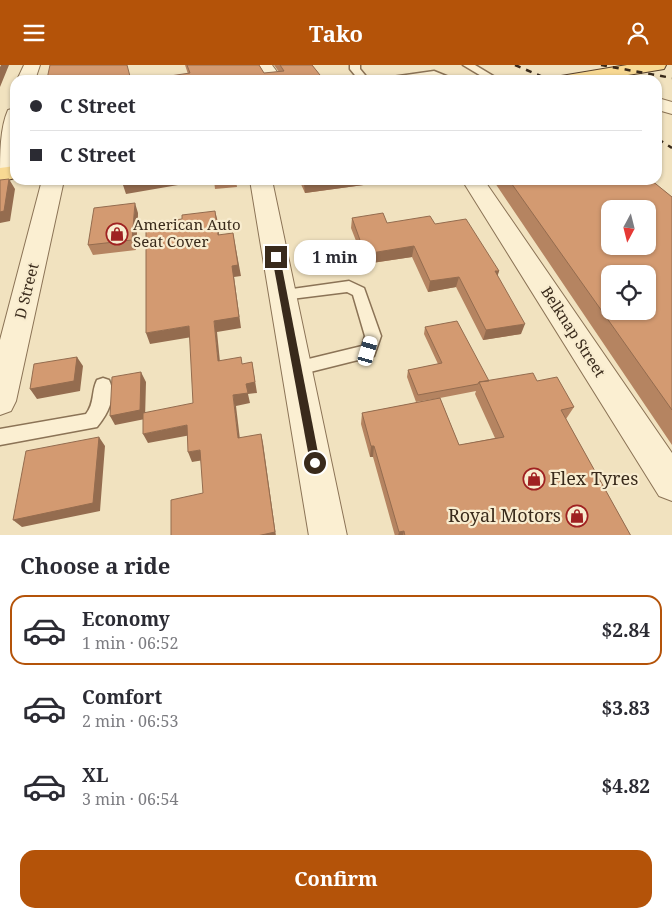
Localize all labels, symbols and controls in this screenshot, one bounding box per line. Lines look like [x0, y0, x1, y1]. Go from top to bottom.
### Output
text: Tako [309, 18, 363, 48]
icon: menu [20, 19, 48, 47]
icon: person [624, 19, 652, 47]
text: C Street [60, 93, 136, 119]
text: C Street [60, 142, 136, 168]
north arrow [601, 200, 656, 255]
map controls [601, 200, 656, 320]
place label: American Auto Seat Cover [133, 214, 241, 251]
shop icon: American Auto Seat Cover [105, 222, 129, 246]
callout: 1 min [294, 239, 376, 275]
route end [265, 246, 287, 268]
text: 1 min [312, 246, 358, 268]
street label: D Street [9, 261, 43, 321]
button: locate [601, 265, 656, 320]
street label: Belknap Street [537, 282, 611, 381]
car [356, 335, 379, 367]
route start [304, 452, 326, 474]
place label: Flex Tyres [550, 466, 638, 490]
shop icon: Flex Tyres [522, 467, 546, 491]
place label: Royal Motors [448, 503, 561, 527]
shop icon: Royal Motors [565, 504, 589, 528]
text: Choose a ride [20, 550, 170, 580]
text: Economy [82, 606, 170, 632]
icon: car [22, 608, 67, 653]
text: $2.84 [601, 617, 650, 643]
text: 1 min · 06:52 [82, 632, 178, 654]
text: Comfort [82, 684, 162, 710]
icon: car [22, 686, 67, 731]
text: $3.83 [601, 695, 650, 721]
text: 2 min · 06:53 [82, 710, 178, 732]
text: XL [82, 762, 108, 788]
icon: car [22, 764, 67, 809]
text: $4.82 [601, 773, 650, 799]
text: 3 min · 06:54 [82, 788, 178, 810]
button: Confirm [20, 850, 652, 908]

